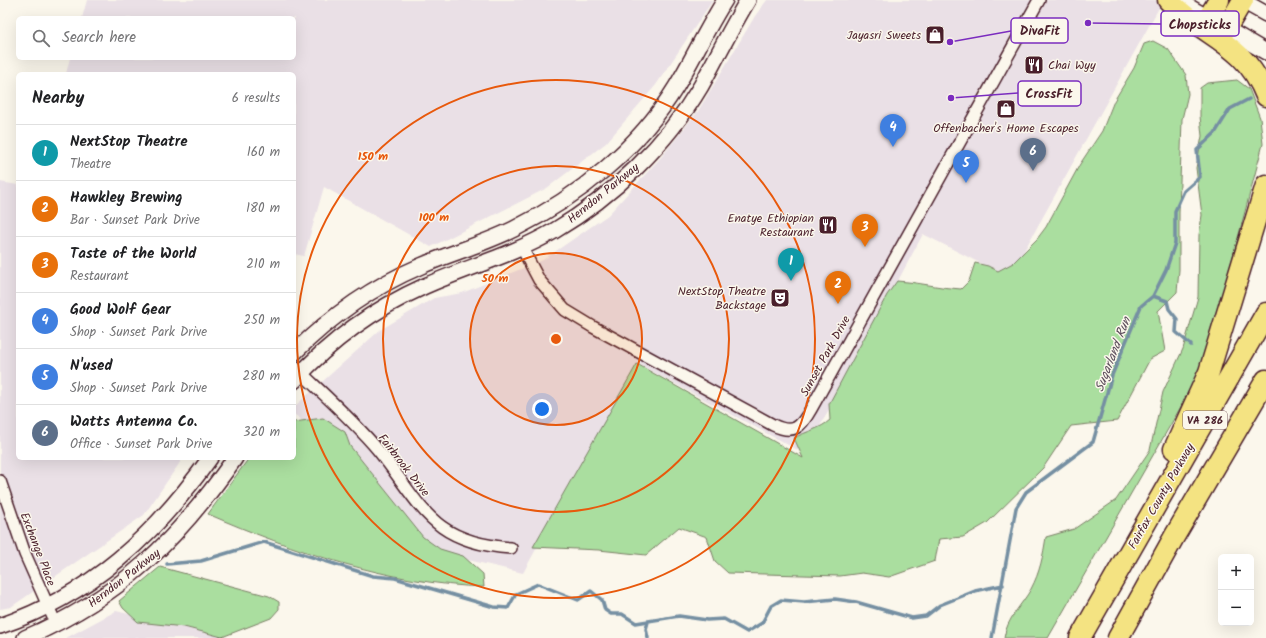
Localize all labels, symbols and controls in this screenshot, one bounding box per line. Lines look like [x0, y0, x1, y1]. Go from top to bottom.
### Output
callout: Chopsticks [1161, 11, 1239, 36]
text: Chopsticks [1169, 15, 1231, 36]
search box [16, 16, 296, 60]
callout: DivaFit [1011, 18, 1068, 43]
text: DivaFit [1020, 21, 1060, 42]
shop icon: Jayasri Sweets [924, 24, 946, 46]
text: Search here [62, 26, 136, 50]
place label: Jayasri Sweets [847, 26, 921, 45]
icon: search [30, 27, 52, 49]
restaurant icon: Chai Wyy [1023, 54, 1045, 76]
place label: Chai Wyy [1048, 56, 1096, 75]
callout: CrossFit [1018, 81, 1081, 106]
text: CrossFit [1025, 84, 1073, 105]
text: Nearby [32, 85, 84, 112]
text: 6 results [232, 88, 280, 109]
shop icon: Offenbacher's Home Escapes [995, 98, 1017, 120]
pin: 4 [880, 114, 906, 147]
place label: Offenbacher's Home Escapes [933, 119, 1079, 138]
text: NextStop Theatre [70, 130, 187, 154]
pin: 6 [1020, 138, 1046, 171]
text: 1 [43, 142, 47, 163]
text: 160 m [247, 142, 280, 163]
text: 150 m [358, 147, 388, 166]
pin: 5 [953, 150, 979, 183]
text: Theatre [70, 154, 111, 175]
street label: Herndon Parkway [563, 158, 644, 228]
text: Hawkley Brewing [70, 186, 183, 210]
text: 2 [41, 198, 49, 219]
text: 180 m [246, 198, 280, 219]
text: 100 m [419, 208, 449, 227]
place label: Enatye Ethiopian Restaurant [727, 209, 814, 242]
text: Bar · Sunset Park Drive [70, 210, 200, 231]
restaurant icon: Enatye Ethiopian Restaurant [817, 214, 839, 236]
pin: 3 [852, 214, 878, 247]
text: Taste of the World [70, 242, 196, 266]
pin: 1 [778, 248, 804, 281]
text: 3 [41, 254, 49, 275]
text: 210 m [246, 254, 280, 275]
text: Restaurant [70, 266, 129, 287]
text: 50 m [481, 269, 509, 288]
pin: 2 [825, 271, 851, 304]
place label: NextStop Theatre Backstage [678, 282, 767, 315]
theatre icon: NextStop Theatre Backstage [769, 287, 791, 309]
text: Good Wolf Gear [70, 298, 171, 322]
text: 4 [41, 310, 49, 331]
text: 250 m [243, 310, 280, 331]
street label: Sunset Park Drive [795, 312, 856, 400]
water label: Sugarland Run [1090, 313, 1138, 395]
text: Shop · Sunset Park Drive [70, 322, 207, 343]
centre of rings [549, 332, 563, 346]
text: N'used [70, 354, 112, 378]
text: 5 [42, 366, 48, 387]
text: 280 m [243, 366, 280, 387]
text: Shop · Sunset Park Drive [70, 378, 207, 399]
your location [532, 399, 552, 419]
text: Watts Antenna Co. [70, 410, 197, 434]
road number: VA 286 [1183, 411, 1227, 429]
text: 6 [41, 422, 49, 443]
text: 320 m [243, 422, 280, 443]
street label: Fairbrook Drive [373, 430, 435, 501]
text: Office · Sunset Park Drive [70, 434, 212, 455]
street label: Fairfax County Parkway [1123, 439, 1200, 553]
street label: Exchange Place [15, 510, 61, 589]
street label: Herndon Parkway [84, 544, 165, 613]
map controls [1218, 554, 1254, 626]
button: + [1218, 554, 1254, 590]
button: − [1218, 590, 1254, 626]

